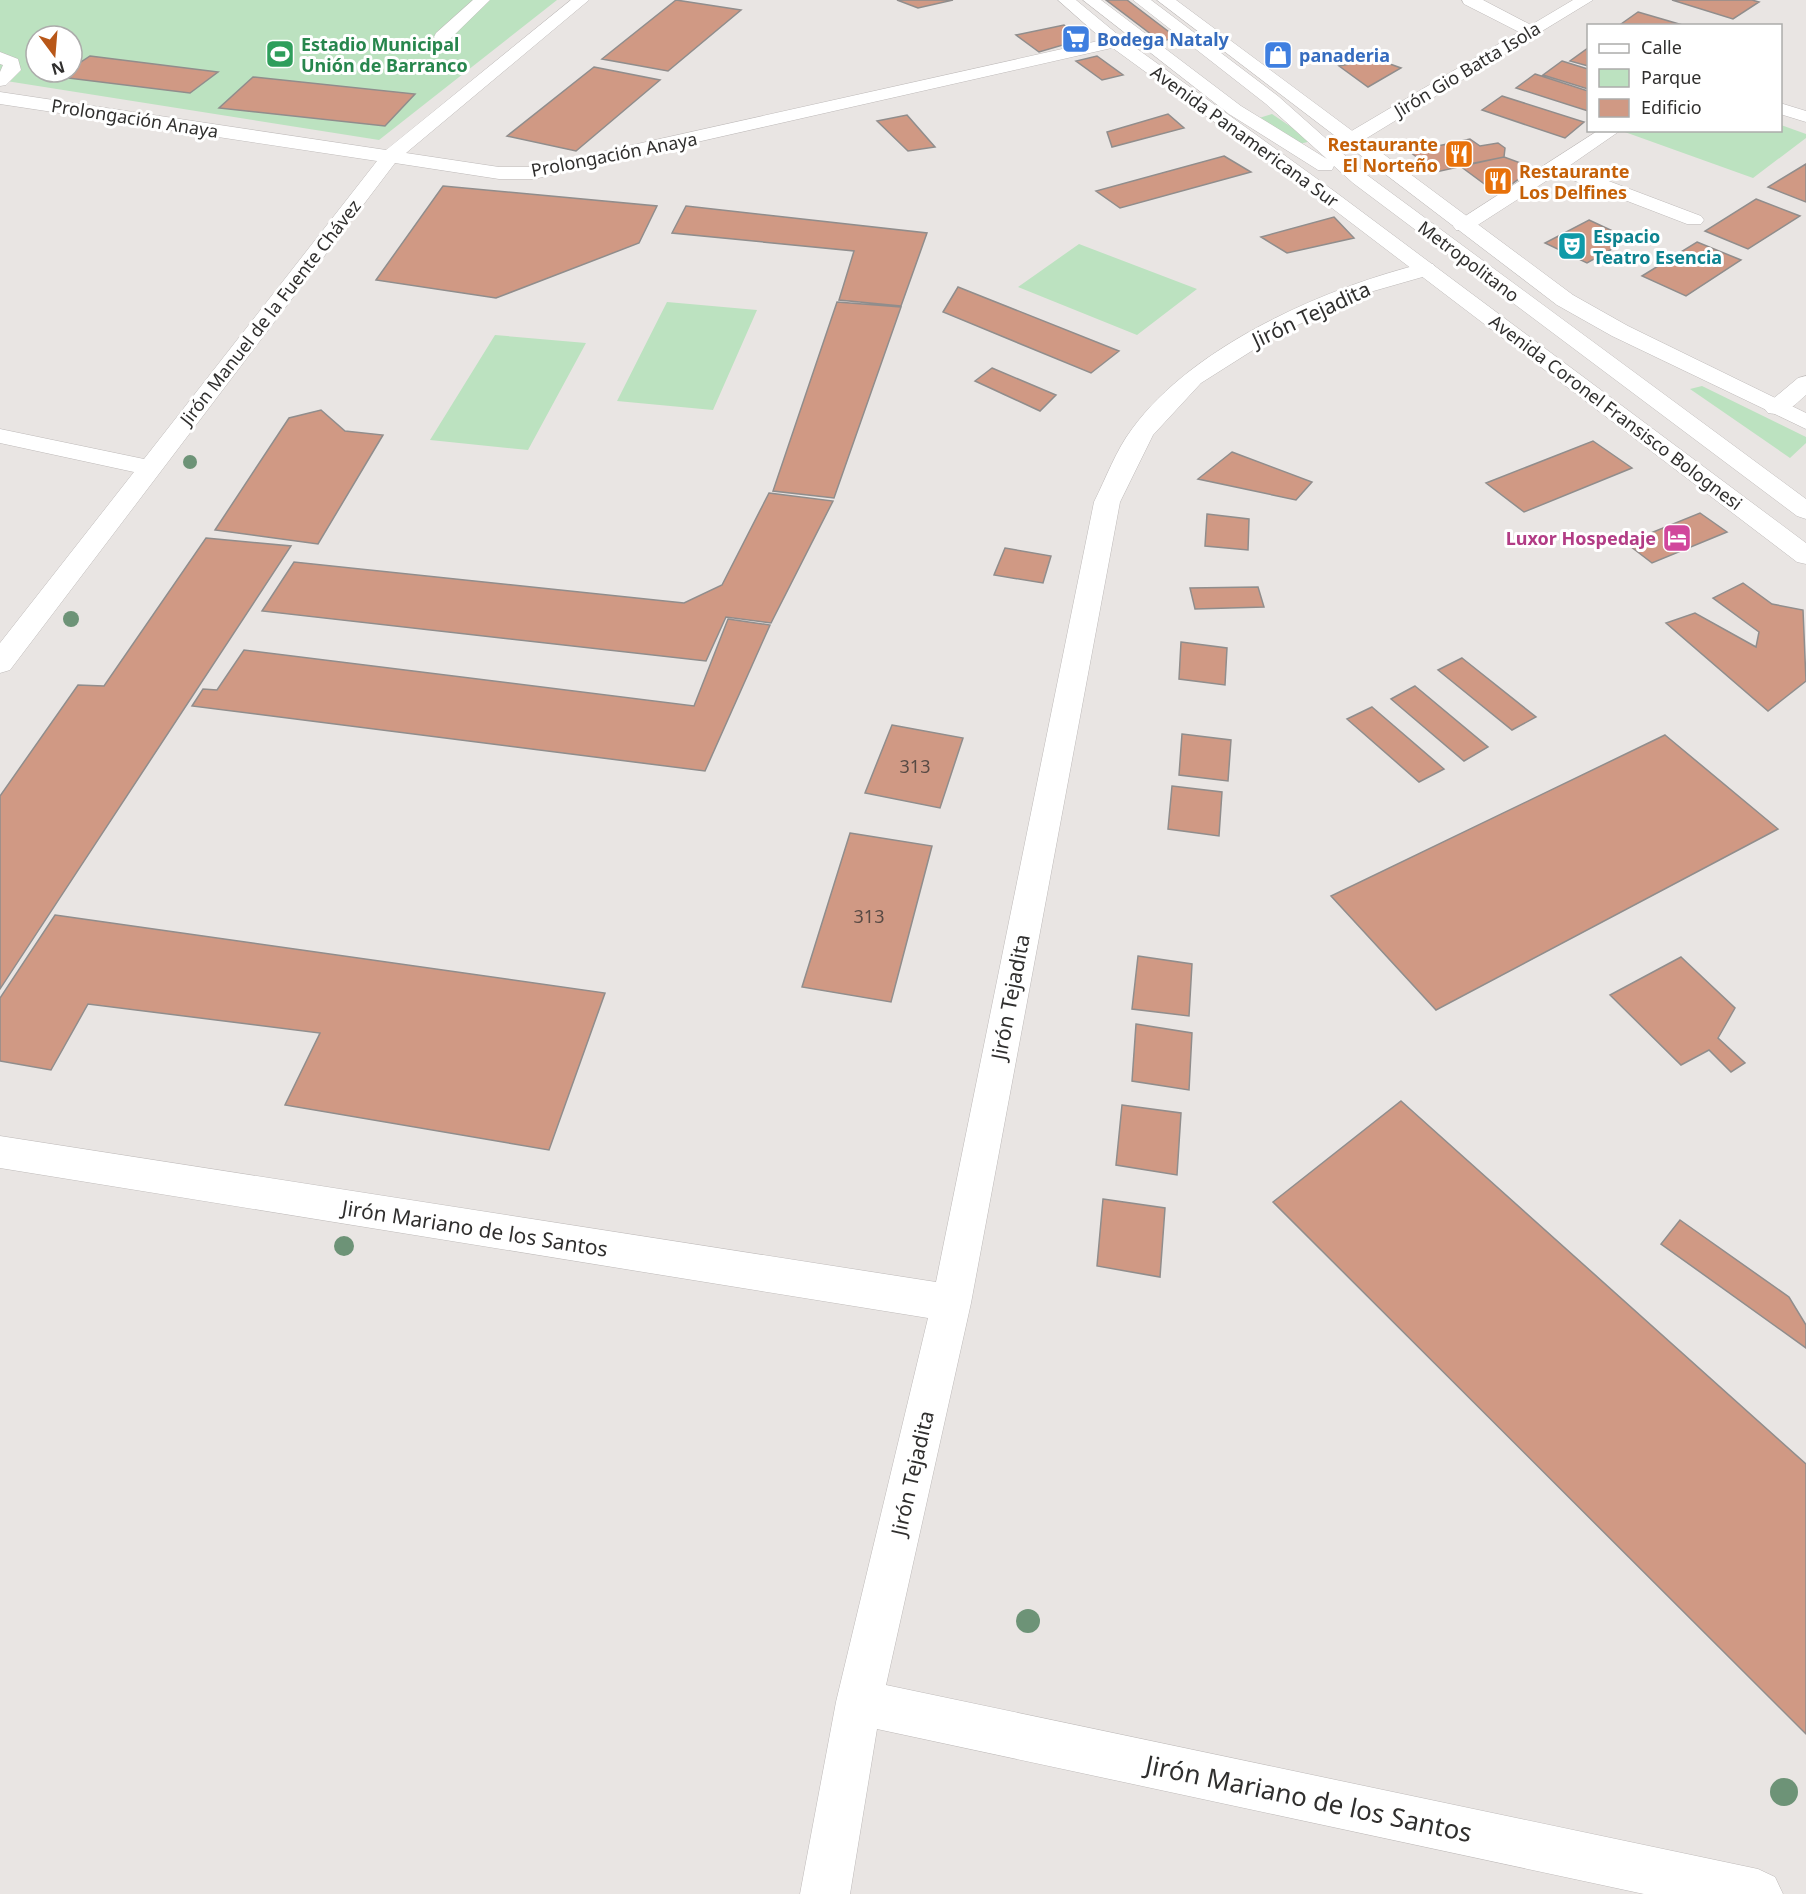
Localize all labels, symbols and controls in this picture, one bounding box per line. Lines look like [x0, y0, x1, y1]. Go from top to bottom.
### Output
street label: Jirón Gio Batta Isola [1388, 16, 1545, 123]
supermarket icon: Bodega Nataly [1060, 23, 1092, 55]
north arrow [24, 24, 84, 84]
legend [1587, 24, 1782, 132]
place label: Bodega Nataly [1097, 27, 1230, 51]
place label: Estadio Municipal Unión de Barranco [301, 32, 468, 77]
text: Calle [1641, 35, 1682, 59]
sports icon: Estadio Municipal Unión de Barranco [264, 38, 296, 70]
shop icon: panaderia [1262, 39, 1294, 71]
place label: panaderia [1299, 43, 1390, 67]
text: N [49, 56, 67, 81]
street label: Avenida Panamericana Sur [1146, 60, 1344, 213]
text: Parque [1641, 65, 1701, 89]
street label: Prolongación Anaya [50, 93, 220, 143]
text: Edificio [1641, 95, 1702, 119]
street label: Prolongación Anaya [529, 126, 699, 182]
place label: Restaurante El Norteño [1327, 132, 1438, 177]
restaurant icon: Restaurante El Norteño [1443, 138, 1475, 170]
place label: Restaurante Los Delfines [1519, 159, 1630, 204]
restaurant icon: Restaurante Los Delfines [1482, 165, 1514, 197]
street label: Jirón Manuel de la Fuente Chávez [173, 194, 366, 431]
street label: Metropolitano [1414, 215, 1524, 307]
place label: Espacio Teatro Esencia [1593, 224, 1722, 269]
theatre icon: Espacio Teatro Esencia [1556, 230, 1588, 262]
street label: Jirón Tejadita [1245, 274, 1375, 354]
street label: Avenida Coronel Fransisco Bolognesi [1485, 309, 1747, 515]
hotel icon: Luxor Hospedaje [1661, 522, 1693, 554]
place label: Luxor Hospedaje [1506, 526, 1656, 550]
house number: 313 [900, 754, 930, 778]
house number: 313 [854, 904, 884, 928]
street label: Jirón Tejadita [984, 932, 1036, 1064]
street label: Jirón Mariano de los Santos [338, 1193, 610, 1263]
street label: Jirón Tejadita [884, 1408, 940, 1540]
street label: Jirón Mariano de los Santos [1140, 1745, 1476, 1850]

